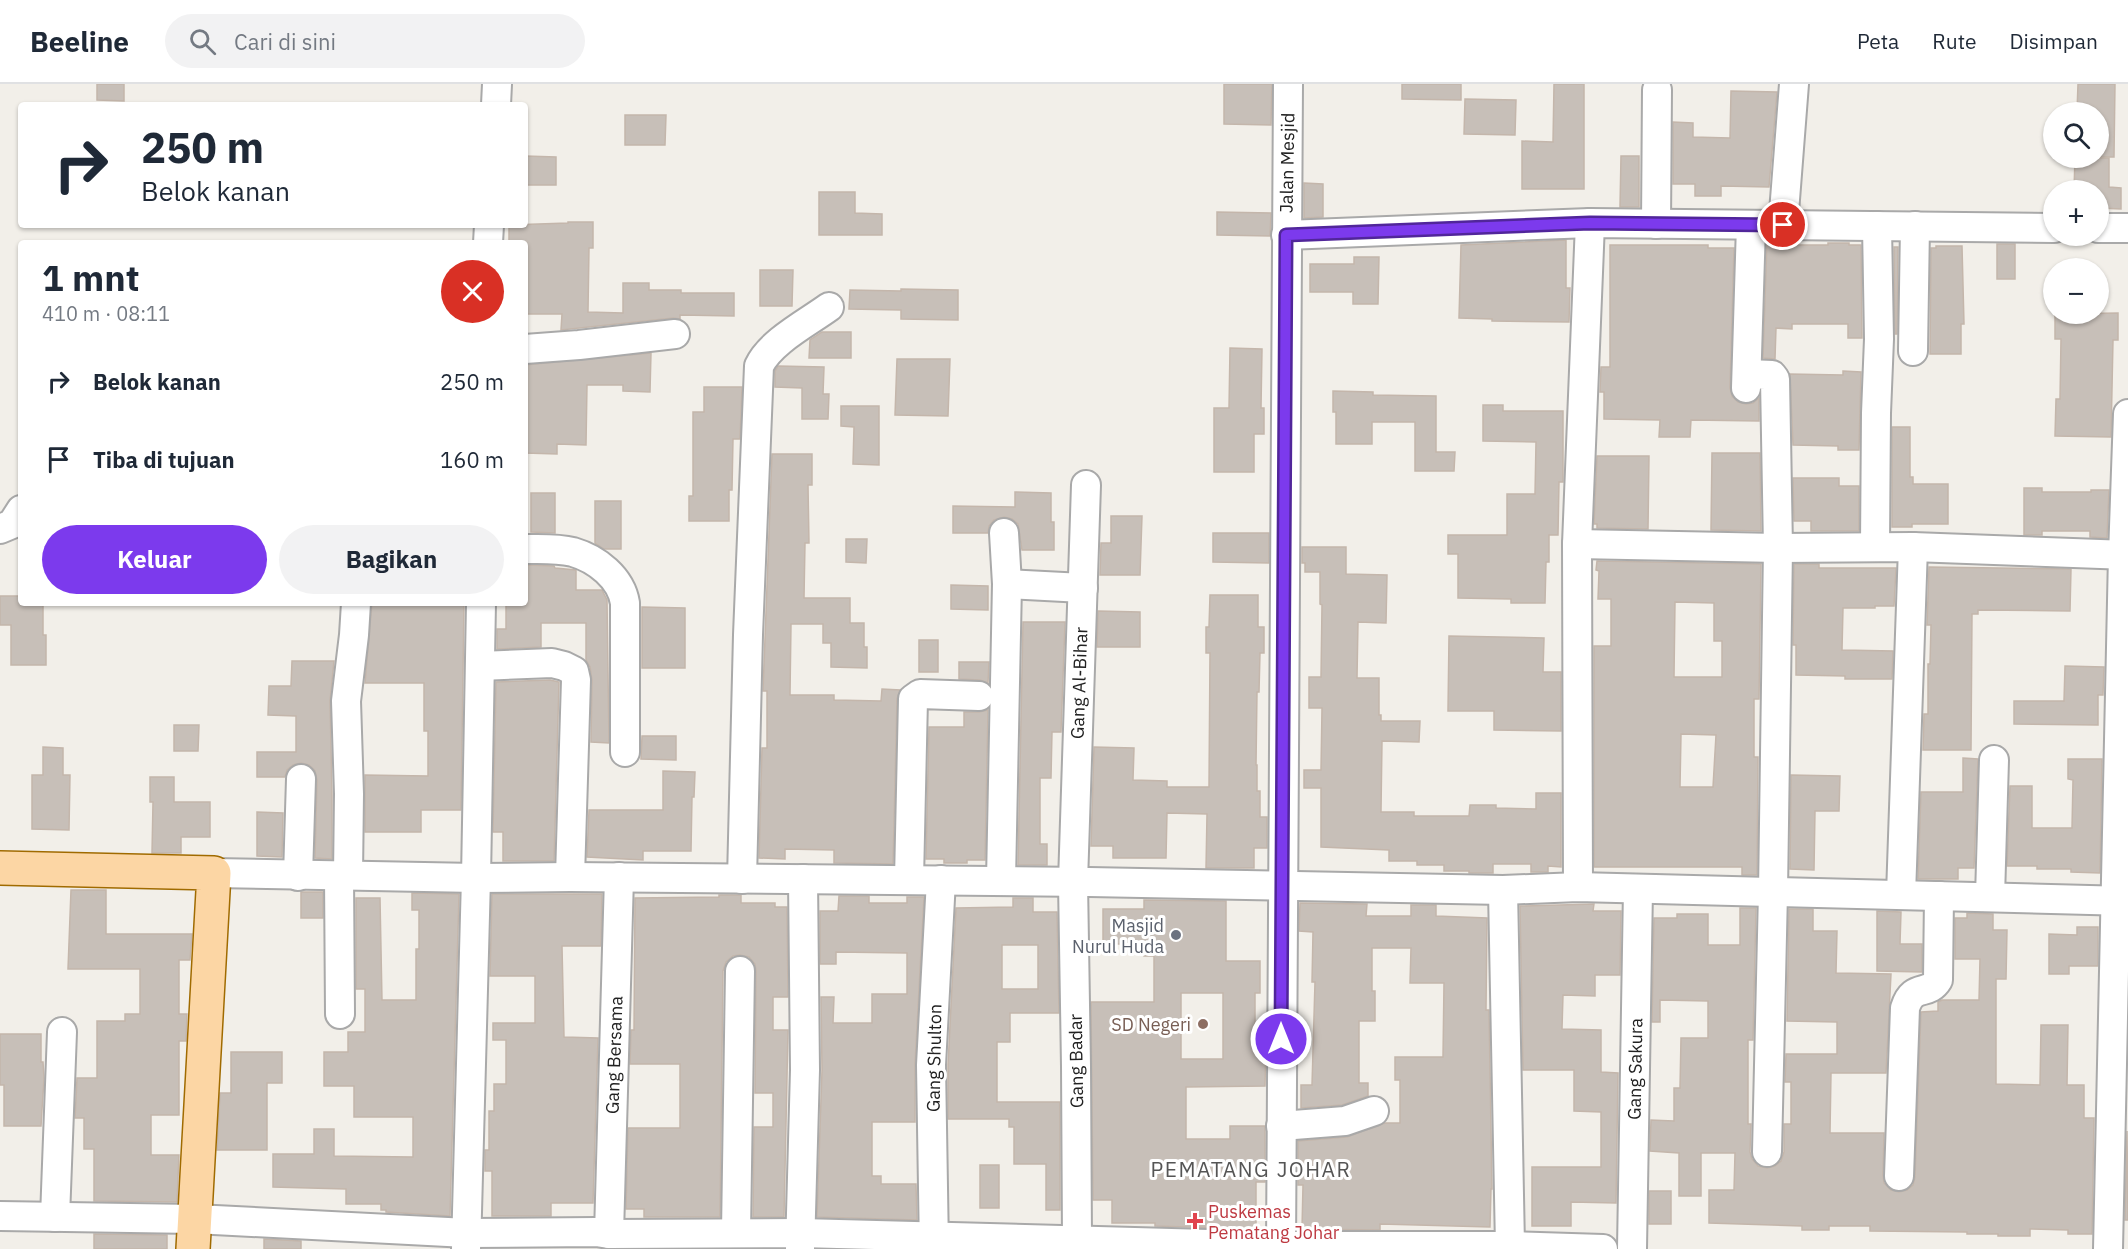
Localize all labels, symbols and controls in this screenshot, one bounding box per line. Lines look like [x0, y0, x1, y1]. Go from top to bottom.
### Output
search box [165, 14, 585, 68]
text: Beeline [30, 23, 129, 60]
icon: search [186, 25, 219, 58]
text: Cari di sini [234, 27, 336, 56]
text: Peta [1857, 27, 1899, 55]
text: Rute [1932, 27, 1977, 55]
text: Disimpan [2010, 27, 2098, 55]
map controls [2043, 102, 2109, 324]
button: search [2043, 102, 2109, 168]
street label: Jalan Mesjid [1275, 113, 1299, 213]
text: 250 m [141, 120, 264, 175]
icon: right [42, 126, 120, 204]
text: Belok kanan [141, 173, 290, 208]
button: + [2043, 180, 2109, 246]
pin [1757, 199, 1808, 250]
icon: arrive [1766, 208, 1799, 241]
text: 1 mnt [42, 254, 140, 301]
button: − [2043, 258, 2109, 324]
button: close [441, 260, 504, 323]
text: 410 m · 08:11 [42, 300, 170, 327]
icon: right [42, 365, 75, 398]
text: Belok kanan [93, 367, 221, 396]
text: 250 m [440, 367, 504, 396]
icon: arrive [42, 443, 75, 476]
text: Tiba di tujuan [93, 445, 235, 474]
text: 160 m [440, 445, 504, 474]
button: Keluar [42, 525, 267, 594]
button: Bagikan [279, 525, 504, 594]
street label: Gang Al-Bihar [1066, 626, 1092, 739]
place label: Masjid Nurul Huda [1072, 914, 1164, 958]
marker: Masjid Nurul Huda [1169, 928, 1183, 942]
street label: Gang Bersama [600, 995, 628, 1114]
street label: Gang Shulton [922, 1004, 946, 1112]
position arrow [1249, 1007, 1313, 1071]
street label: Gang Badar [1064, 1013, 1088, 1108]
place label: SD Negeri [1111, 1013, 1191, 1036]
marker: SD Negeri [1196, 1017, 1210, 1031]
street label: Gang Sakura [1623, 1017, 1647, 1120]
district label: PEMATANG JOHAR [1151, 1155, 1351, 1183]
place label: Puskemas Pematang Johar [1208, 1200, 1340, 1244]
marker: Puskemas Pematang Johar [1186, 1212, 1204, 1230]

